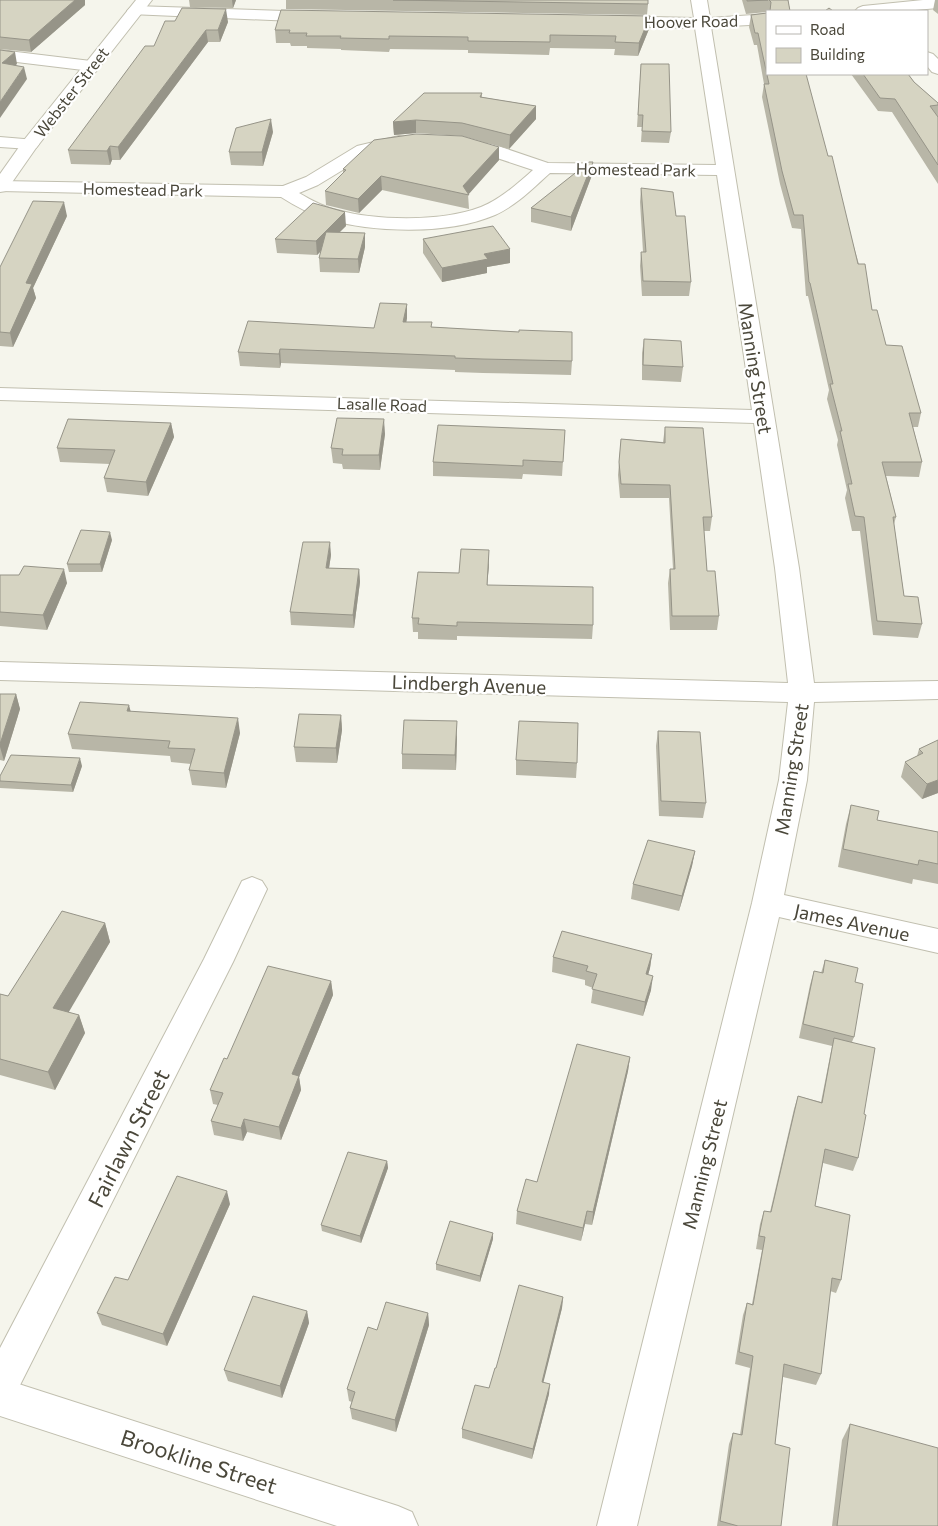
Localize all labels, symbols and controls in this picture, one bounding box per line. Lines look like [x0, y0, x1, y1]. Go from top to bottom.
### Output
legend [766, 10, 928, 75]
street label: Hoover Road [644, 11, 738, 31]
text: Road [810, 20, 845, 38]
street label: Webster Street [30, 43, 113, 141]
text: Building [810, 45, 865, 63]
street label: Homestead Park [576, 158, 697, 180]
street label: Homestead Park [83, 178, 204, 200]
street label: Manning Street [734, 300, 778, 436]
street label: Lasalle Road [337, 393, 427, 415]
street label: Lindbergh Avenue [391, 670, 547, 698]
street label: Manning Street [769, 701, 813, 837]
street label: James Avenue [792, 899, 912, 945]
street label: Fairlawn Street [82, 1064, 174, 1212]
street label: Manning Street [677, 1096, 731, 1231]
street label: Brookline Street [117, 1423, 281, 1499]

